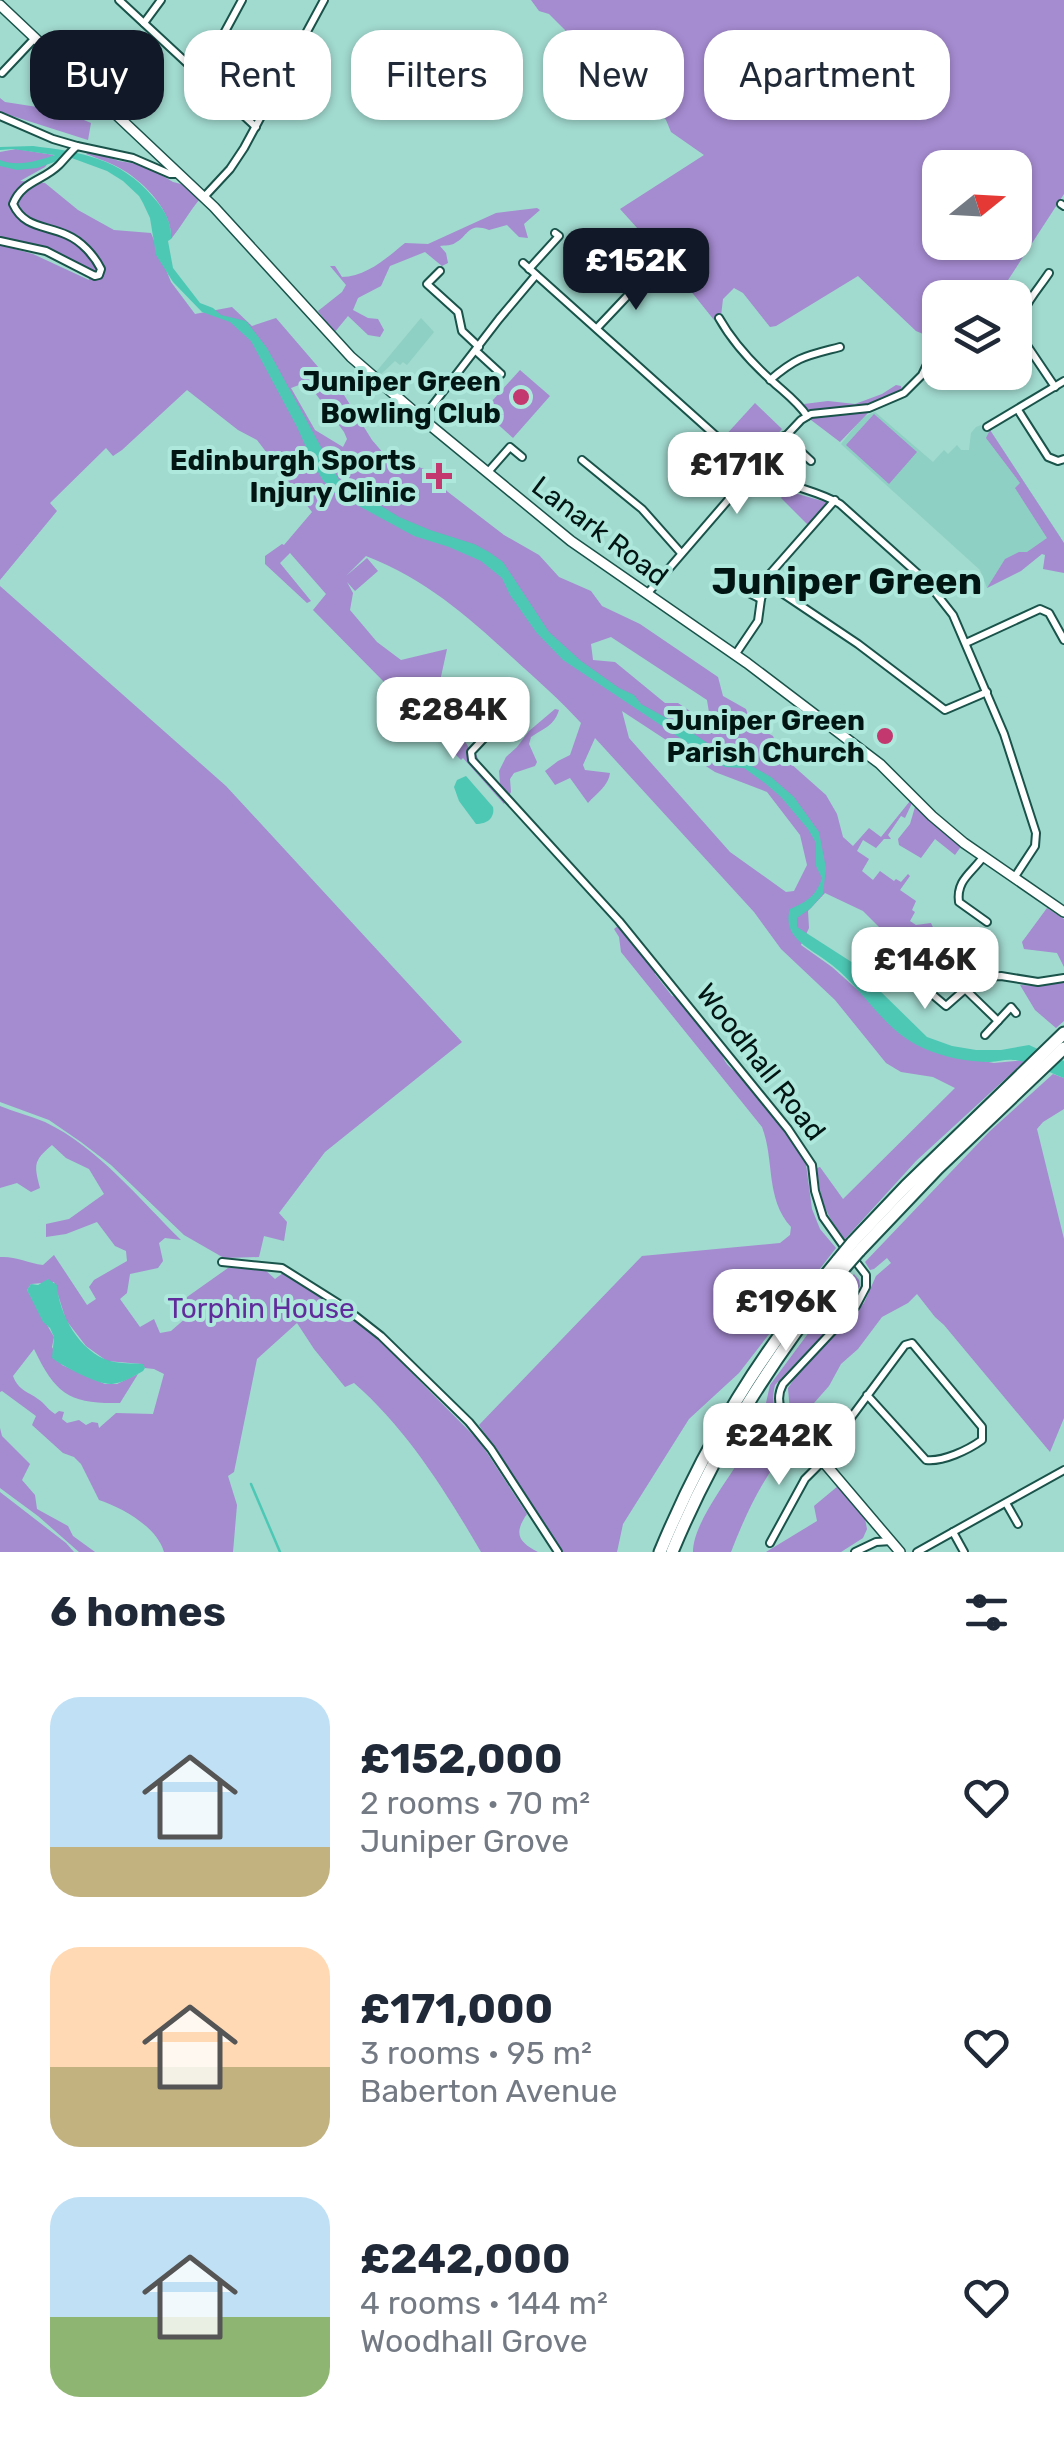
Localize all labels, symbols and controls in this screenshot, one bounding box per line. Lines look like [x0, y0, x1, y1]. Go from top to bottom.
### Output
chip: Buy [30, 30, 164, 120]
chip: Rent [184, 30, 331, 120]
chip: Filters [351, 30, 523, 120]
chip: New [543, 30, 684, 120]
chip: Apartment [704, 30, 950, 120]
north arrow [922, 150, 1032, 260]
map controls [922, 150, 1032, 390]
pin: £152K [566, 228, 706, 313]
text: £152K [585, 241, 687, 279]
button: layers [922, 280, 1032, 390]
place label: Juniper Green Bowling Club [302, 365, 501, 430]
marker: Juniper Green Bowling Club [510, 386, 532, 408]
pin: £171K [667, 432, 807, 517]
place label: Edinburgh Sports Injury Clinic [170, 444, 416, 509]
text: £171K [690, 445, 784, 483]
marker: Edinburgh Sports Injury Clinic [426, 463, 452, 489]
street label: Lanark Road [526, 469, 674, 593]
district label: Juniper Green [712, 558, 982, 604]
pin: £284K [383, 677, 523, 762]
text: £284K [399, 690, 507, 728]
place label: Juniper Green Parish Church [666, 704, 865, 769]
marker: Juniper Green Parish Church [874, 725, 896, 747]
pin: £146K [855, 927, 995, 1012]
text: £146K [874, 940, 976, 978]
street label: Woodhall Road [690, 977, 832, 1147]
pin: £196K [716, 1269, 856, 1354]
text: £196K [735, 1282, 837, 1320]
park label: Torphin House [167, 1292, 355, 1325]
pin: £242K [709, 1403, 849, 1488]
text: £242K [725, 1416, 833, 1454]
icon: filters [959, 1585, 1014, 1640]
text: 6 homes [50, 1587, 226, 1637]
text: £152,000 [360, 1734, 563, 1784]
icon: home [130, 1737, 250, 1857]
icon: heart [959, 1770, 1014, 1825]
text: 2 rooms · 70 m² [360, 1784, 590, 1822]
text: Juniper Grove [360, 1822, 569, 1860]
text: £171,000 [360, 1984, 553, 2034]
icon: home [130, 1987, 250, 2107]
icon: heart [959, 2020, 1014, 2075]
text: 3 rooms · 95 m² [360, 2034, 592, 2072]
text: Baberton Avenue [360, 2072, 618, 2110]
text: £242,000 [360, 2234, 570, 2284]
icon: home [130, 2237, 250, 2357]
icon: heart [959, 2270, 1014, 2325]
text: 4 rooms · 144 m² [360, 2284, 608, 2322]
text: Woodhall Grove [360, 2322, 588, 2360]

